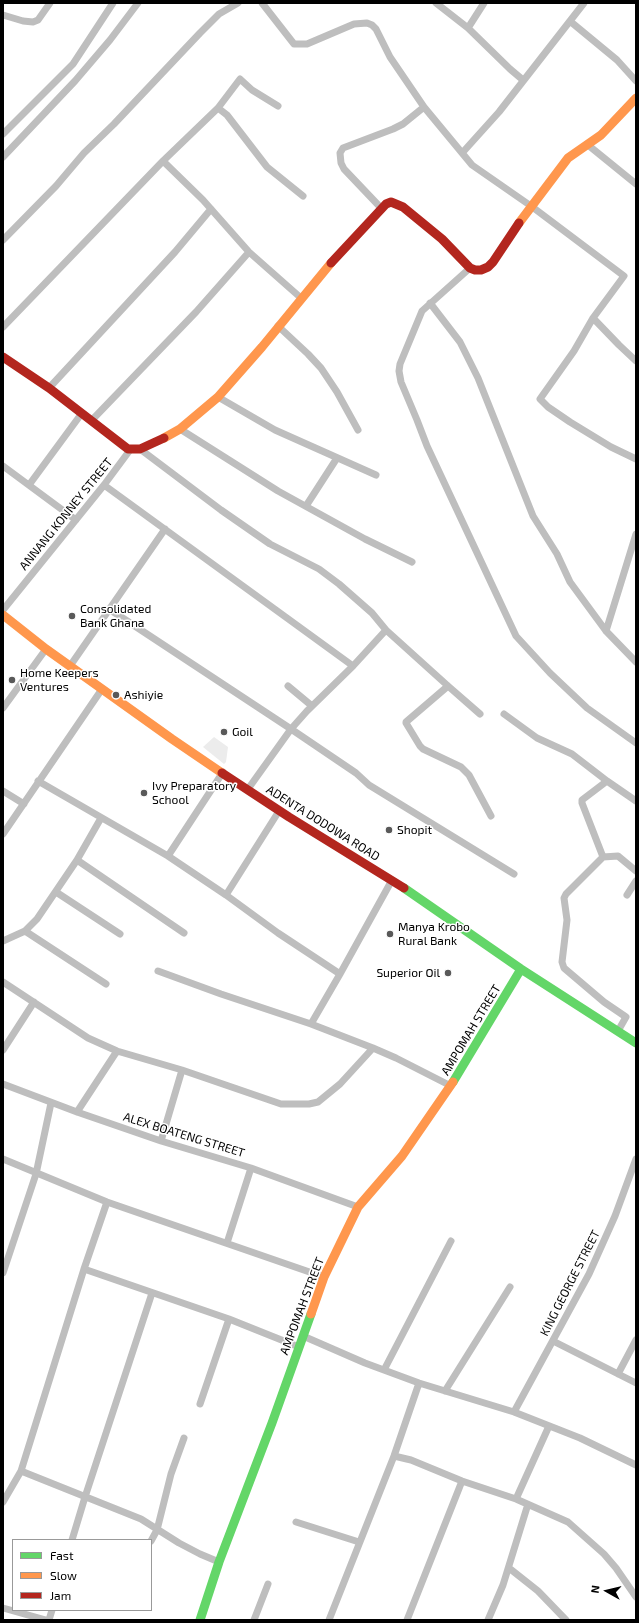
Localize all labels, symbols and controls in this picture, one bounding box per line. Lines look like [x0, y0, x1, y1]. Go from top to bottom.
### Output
street label: ANNANG KONNEY STREET [16, 455, 116, 573]
place label: Consolidated Bank Ghana [80, 602, 151, 630]
marker: Consolidated Bank Ghana [67, 611, 77, 621]
place label: Home Keepers Ventures [20, 666, 99, 694]
marker: Home Keepers Ventures [7, 675, 17, 685]
place label: Ashiyie [124, 688, 163, 702]
marker: Ashiyie [111, 690, 121, 700]
place label: Goil [232, 725, 253, 739]
marker: Goil [219, 727, 229, 737]
place label: Ivy Preparatory School [152, 779, 236, 807]
street label: ADENTA DODOWA ROAD [264, 782, 382, 864]
marker: Ivy Preparatory School [139, 788, 149, 798]
place label: Shopit [397, 823, 432, 837]
marker: Shopit [384, 825, 394, 835]
place label: Manya Krobo Rural Bank [398, 920, 470, 948]
marker: Manya Krobo Rural Bank [385, 929, 395, 939]
place label: Superior Oil [376, 966, 440, 980]
marker: Superior Oil [443, 968, 453, 978]
street label: AMPOMAH STREET [438, 982, 504, 1078]
street label: ALEX BOATENG STREET [121, 1110, 247, 1160]
street label: KING GEORGE STREET [537, 1228, 603, 1338]
street label: AMPOMAH STREET [277, 1255, 327, 1357]
legend [12, 1539, 152, 1611]
text: Fast [50, 1548, 73, 1562]
text: Slow [50, 1568, 77, 1582]
north arrow [587, 1571, 627, 1611]
text: N [588, 1584, 602, 1594]
text: Jam [50, 1588, 71, 1602]

